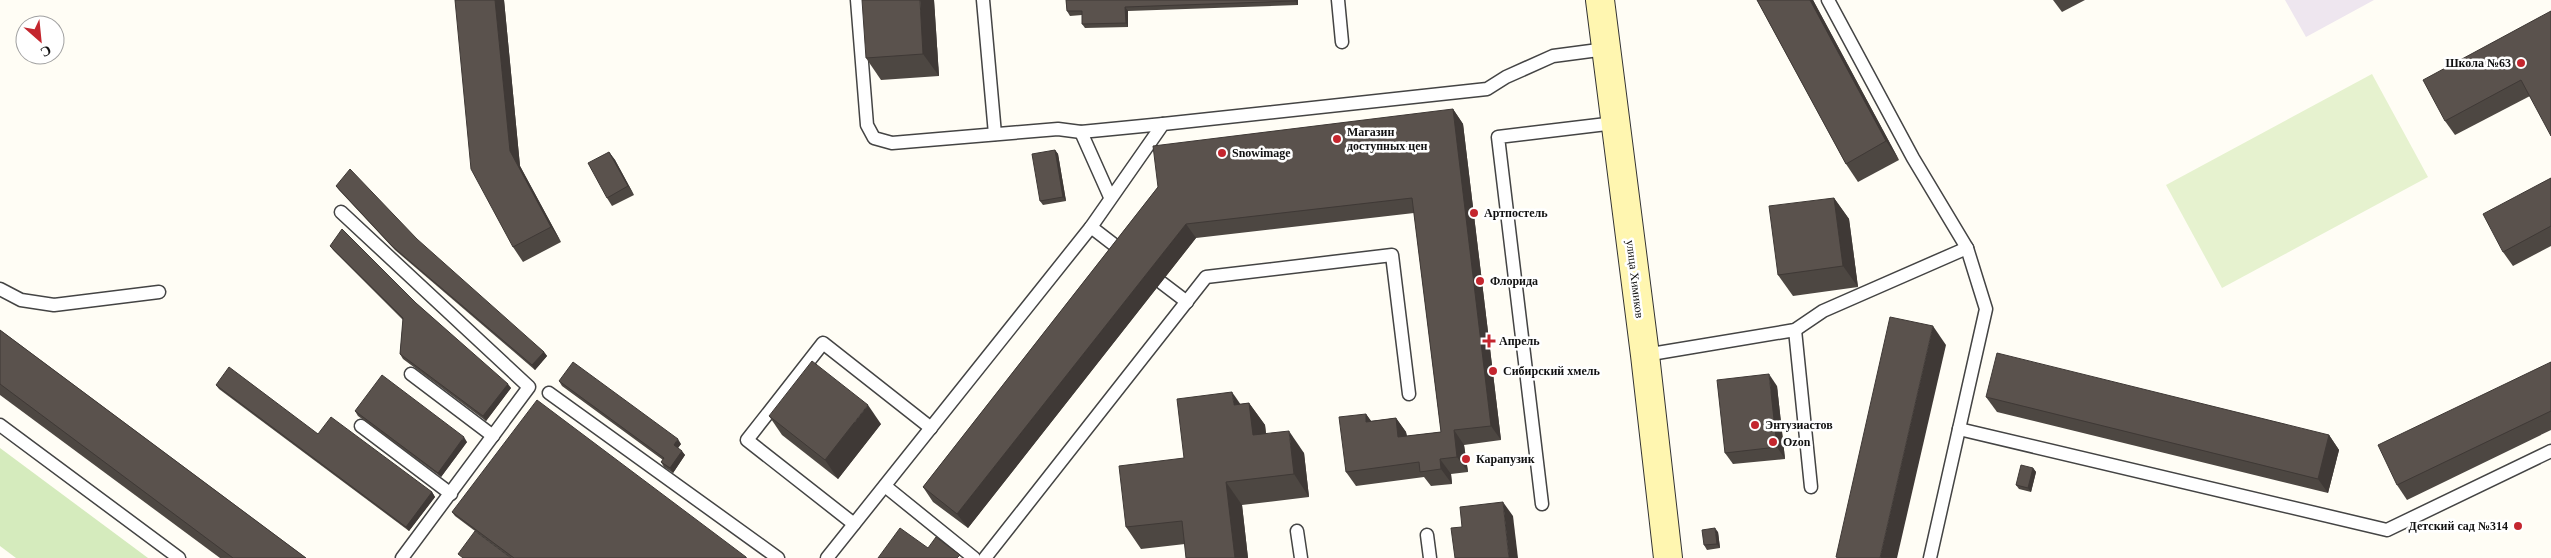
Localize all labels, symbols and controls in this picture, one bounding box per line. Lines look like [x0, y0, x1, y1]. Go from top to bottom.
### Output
north arrow [15, 15, 65, 65]
text: С [38, 42, 54, 60]
place label: Школа №63 [2445, 56, 2511, 70]
marker: Школа №63 [2515, 57, 2527, 69]
place label: Магазин доступных цен [1347, 125, 1428, 153]
marker: Магазин доступных цен [1331, 133, 1343, 145]
place label: Snowimage [1232, 146, 1291, 160]
marker: Snowimage [1216, 147, 1228, 159]
place label: Артпостель [1484, 206, 1548, 220]
marker: Артпостель [1468, 207, 1480, 219]
street label: улица Химиков [1623, 239, 1647, 319]
place label: Флорида [1490, 274, 1538, 288]
marker: Флорида [1474, 275, 1486, 287]
place label: Апрель [1499, 334, 1540, 348]
marker: Апрель [1483, 335, 1495, 347]
place label: Сибирский хмель [1503, 364, 1600, 378]
marker: Сибирский хмель [1487, 365, 1499, 377]
place label: Энтузиастов [1765, 418, 1833, 432]
marker: Энтузиастов [1749, 419, 1761, 431]
place label: Ozon [1783, 435, 1811, 449]
marker: Ozon [1767, 436, 1779, 448]
place label: Карапузик [1476, 452, 1535, 466]
marker: Карапузик [1460, 453, 1472, 465]
place label: Детский сад №314 [2409, 519, 2508, 533]
marker: Детский сад №314 [2512, 520, 2524, 532]

